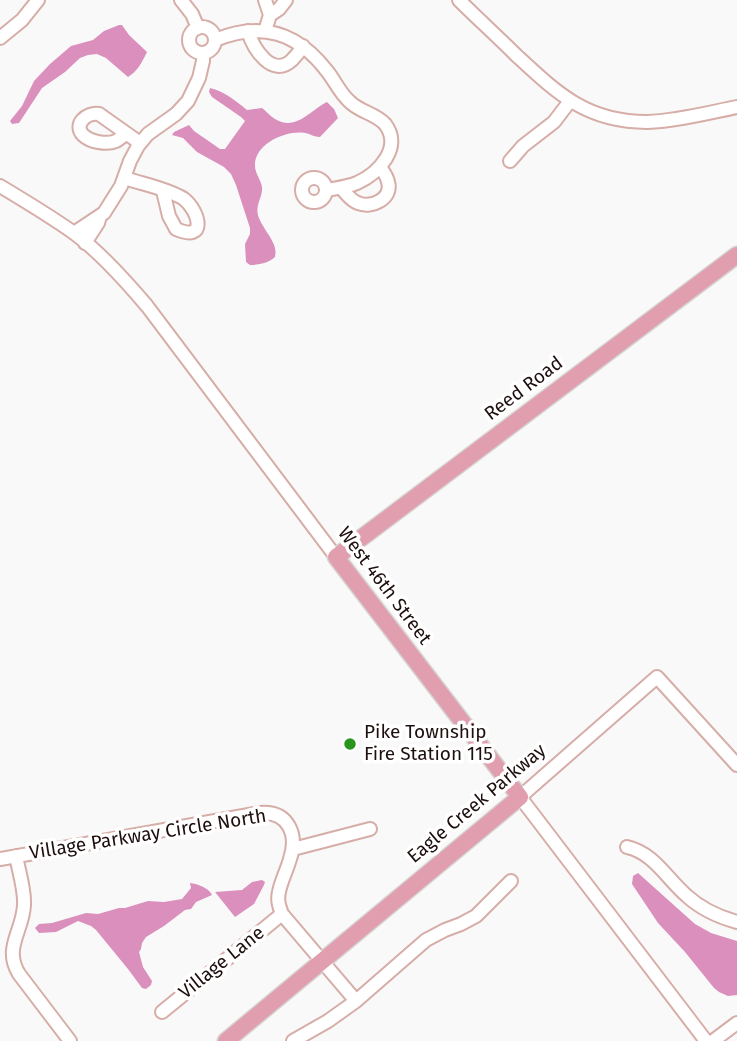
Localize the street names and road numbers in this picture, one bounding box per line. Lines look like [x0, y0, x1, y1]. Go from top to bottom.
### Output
street label: Reed Road [480, 352, 568, 426]
street label: West 46th Street [332, 523, 436, 649]
street label: Eagle Creek Parkway [403, 739, 551, 869]
street label: Village Parkway Circle North [28, 805, 268, 865]
street label: Village Lane [175, 922, 269, 1004]

